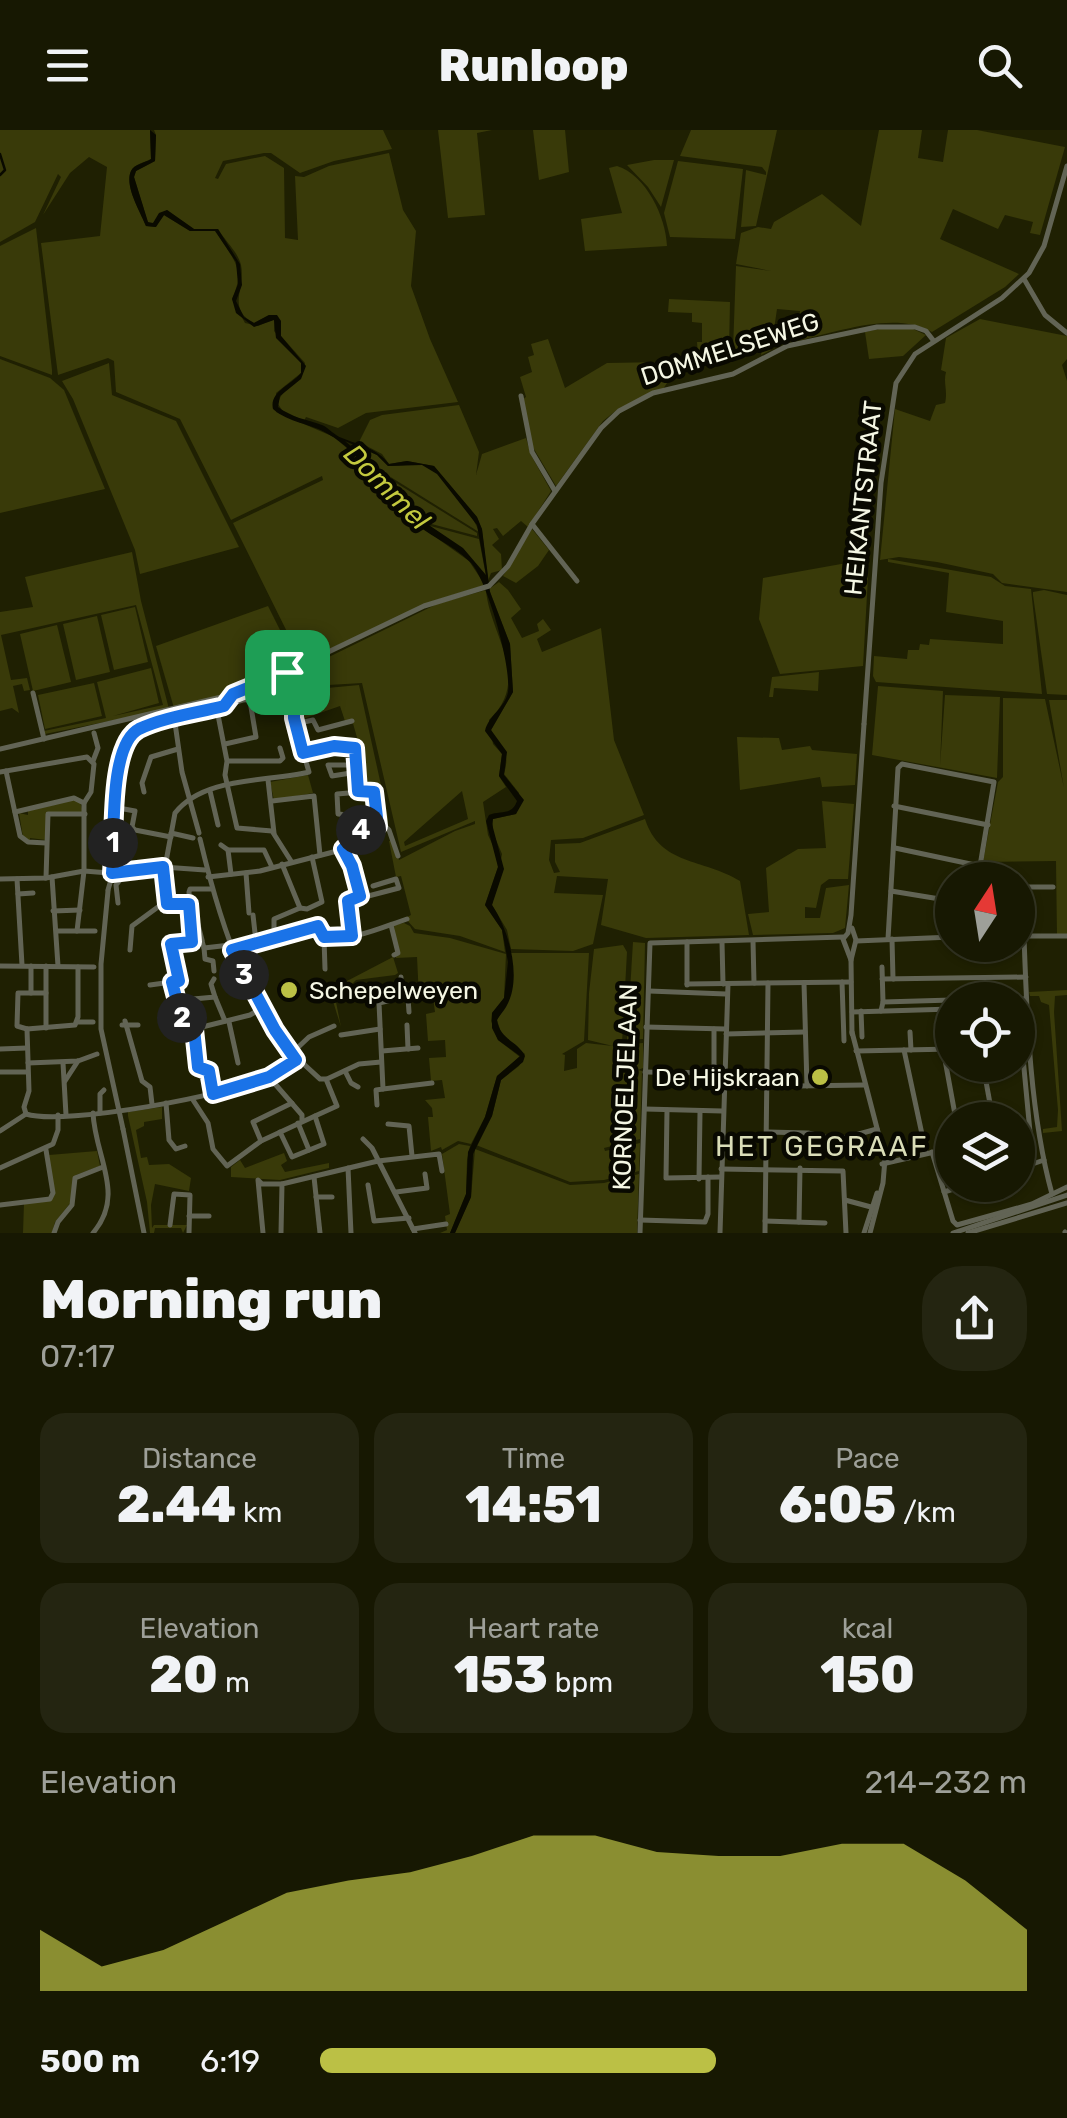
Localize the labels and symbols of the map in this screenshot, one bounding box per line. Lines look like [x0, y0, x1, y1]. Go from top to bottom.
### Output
street label: DOMMELSEWEG [637, 307, 823, 391]
street label: HEIKANTSTRAAT [838, 399, 888, 597]
water label: Dommel [337, 437, 438, 538]
pin [245, 630, 330, 715]
pin: 4 [336, 805, 386, 855]
pin: 1 [88, 818, 138, 868]
north arrow [935, 862, 1035, 962]
pin: 3 [219, 950, 269, 1000]
place label: Schepelweyen [309, 976, 478, 1005]
marker: Schepelweyen [278, 979, 300, 1001]
street label: KORNOELJELAAN [607, 983, 643, 1191]
pin: 2 [157, 993, 207, 1043]
place label: De Hijskraan [655, 1063, 800, 1092]
marker: De Hijskraan [809, 1066, 831, 1088]
district label: HET GEGRAAF [715, 1130, 929, 1163]

